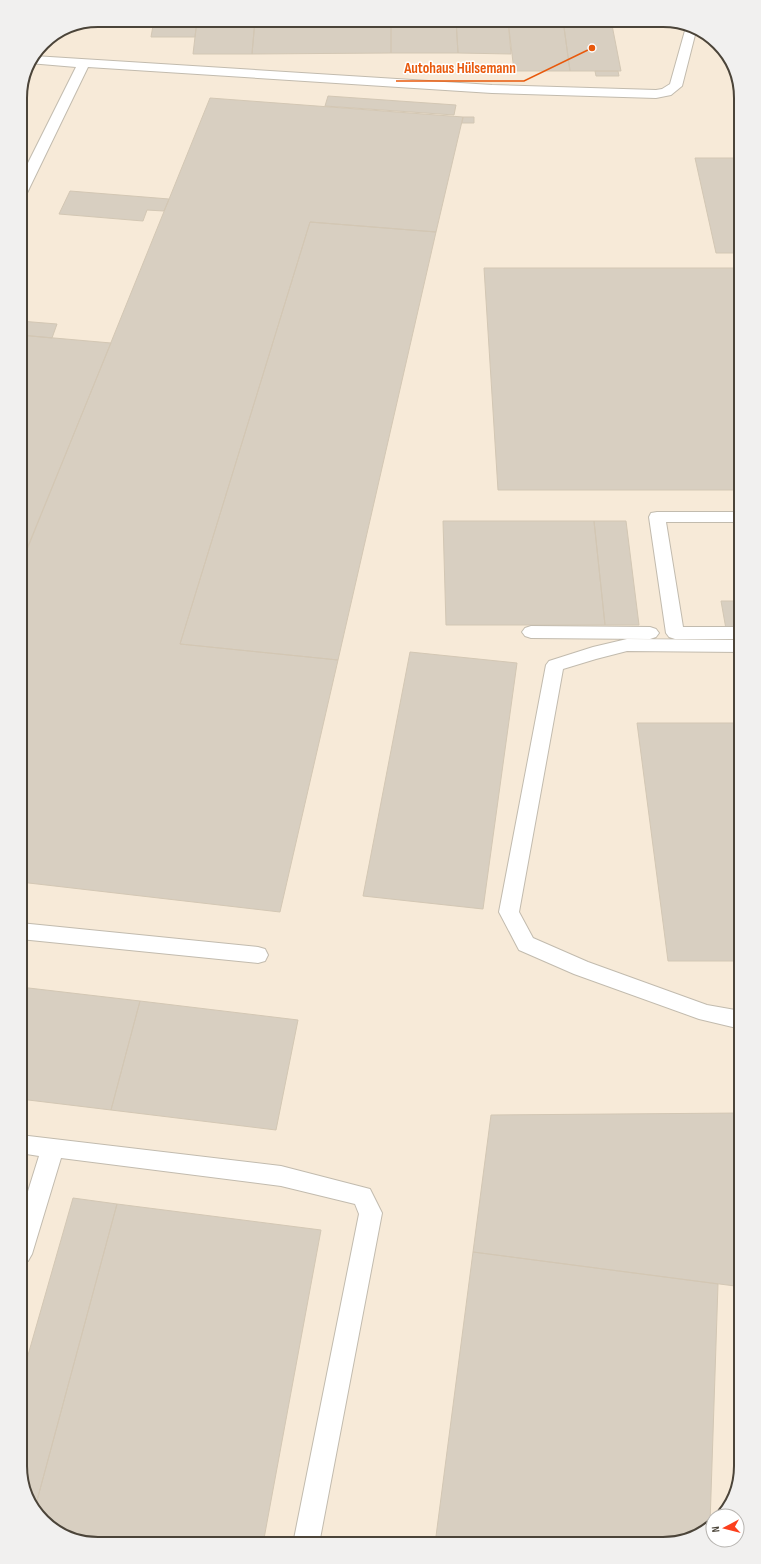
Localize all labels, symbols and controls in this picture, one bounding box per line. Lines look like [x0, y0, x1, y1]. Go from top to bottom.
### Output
callout: Autohaus Hülsemann [396, 54, 524, 81]
text: Autohaus Hülsemann [403, 59, 516, 78]
north arrow [705, 1508, 745, 1548]
text: N [709, 1525, 722, 1533]

